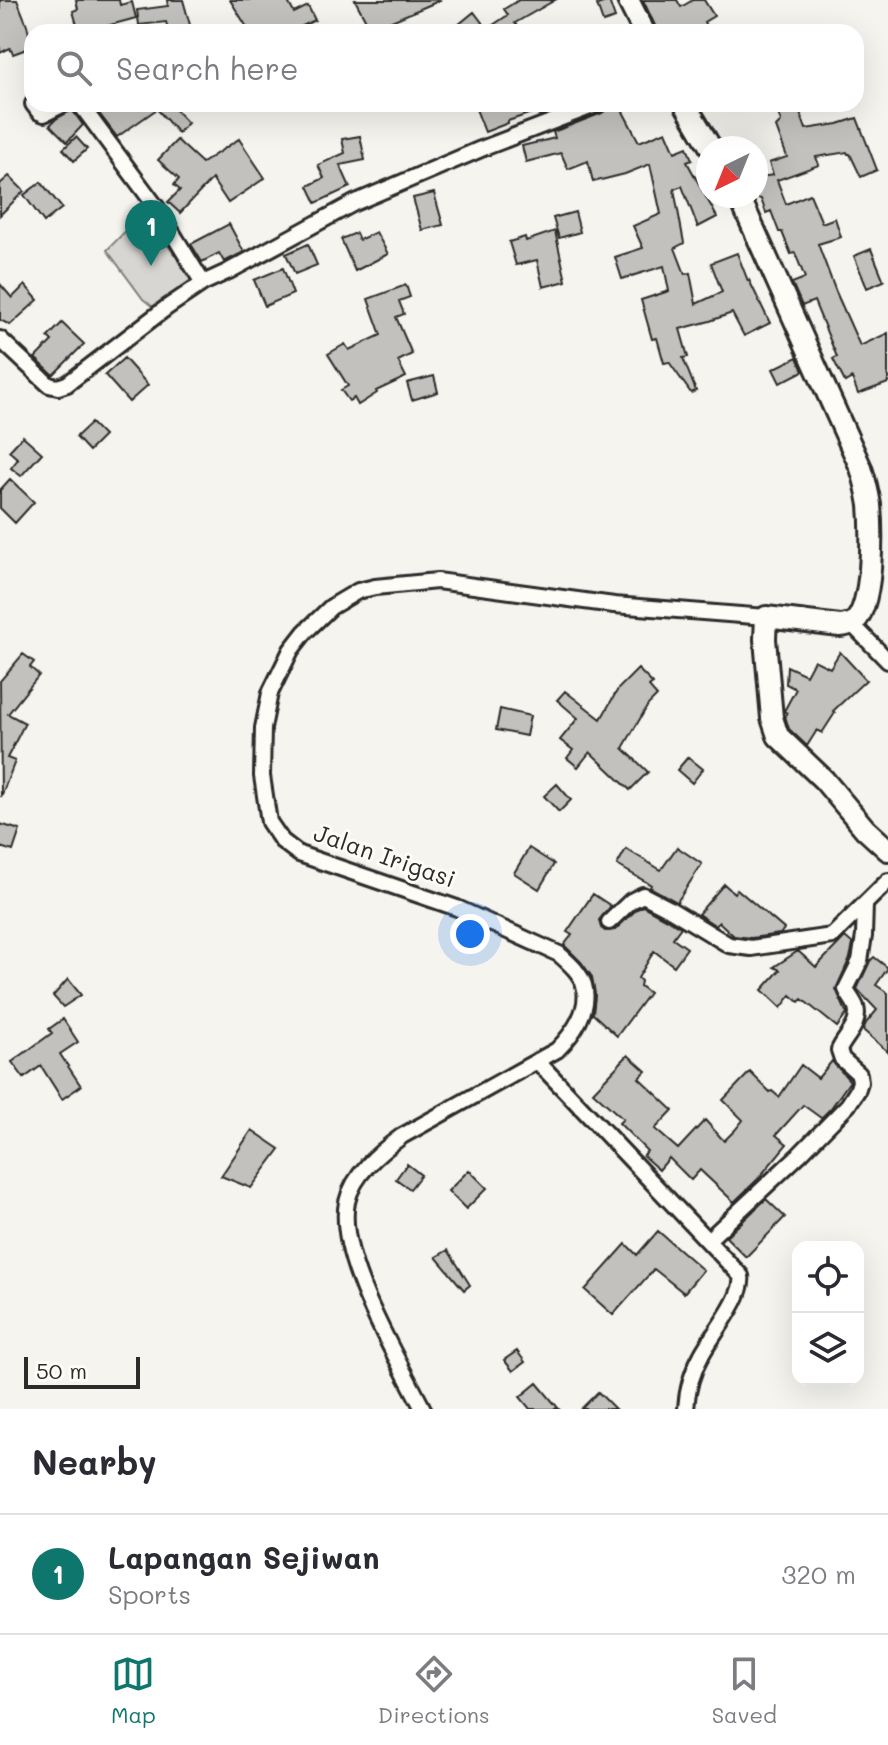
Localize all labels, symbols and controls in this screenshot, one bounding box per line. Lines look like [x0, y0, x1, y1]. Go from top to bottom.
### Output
search box [24, 24, 864, 112]
icon: search [52, 46, 96, 90]
text: Search here [116, 48, 299, 88]
north arrow [696, 136, 768, 208]
pin: 1 [125, 200, 177, 266]
street label: Jalan Irigasi [310, 816, 460, 894]
your location [450, 914, 490, 954]
map controls [792, 1241, 864, 1385]
button: locate [792, 1241, 864, 1313]
button: layers [792, 1313, 864, 1385]
scale bar [24, 1353, 140, 1389]
text: 50 m [36, 1356, 87, 1385]
text: Nearby [32, 1439, 157, 1484]
text: Lapangan Sejiwan [108, 1537, 379, 1577]
text: 1 [52, 1557, 64, 1591]
text: 320 m [781, 1557, 856, 1591]
text: Sports [108, 1577, 191, 1611]
tab: Map [111, 1652, 156, 1729]
tab: Directions [378, 1652, 490, 1729]
tab: Saved [712, 1652, 777, 1729]

